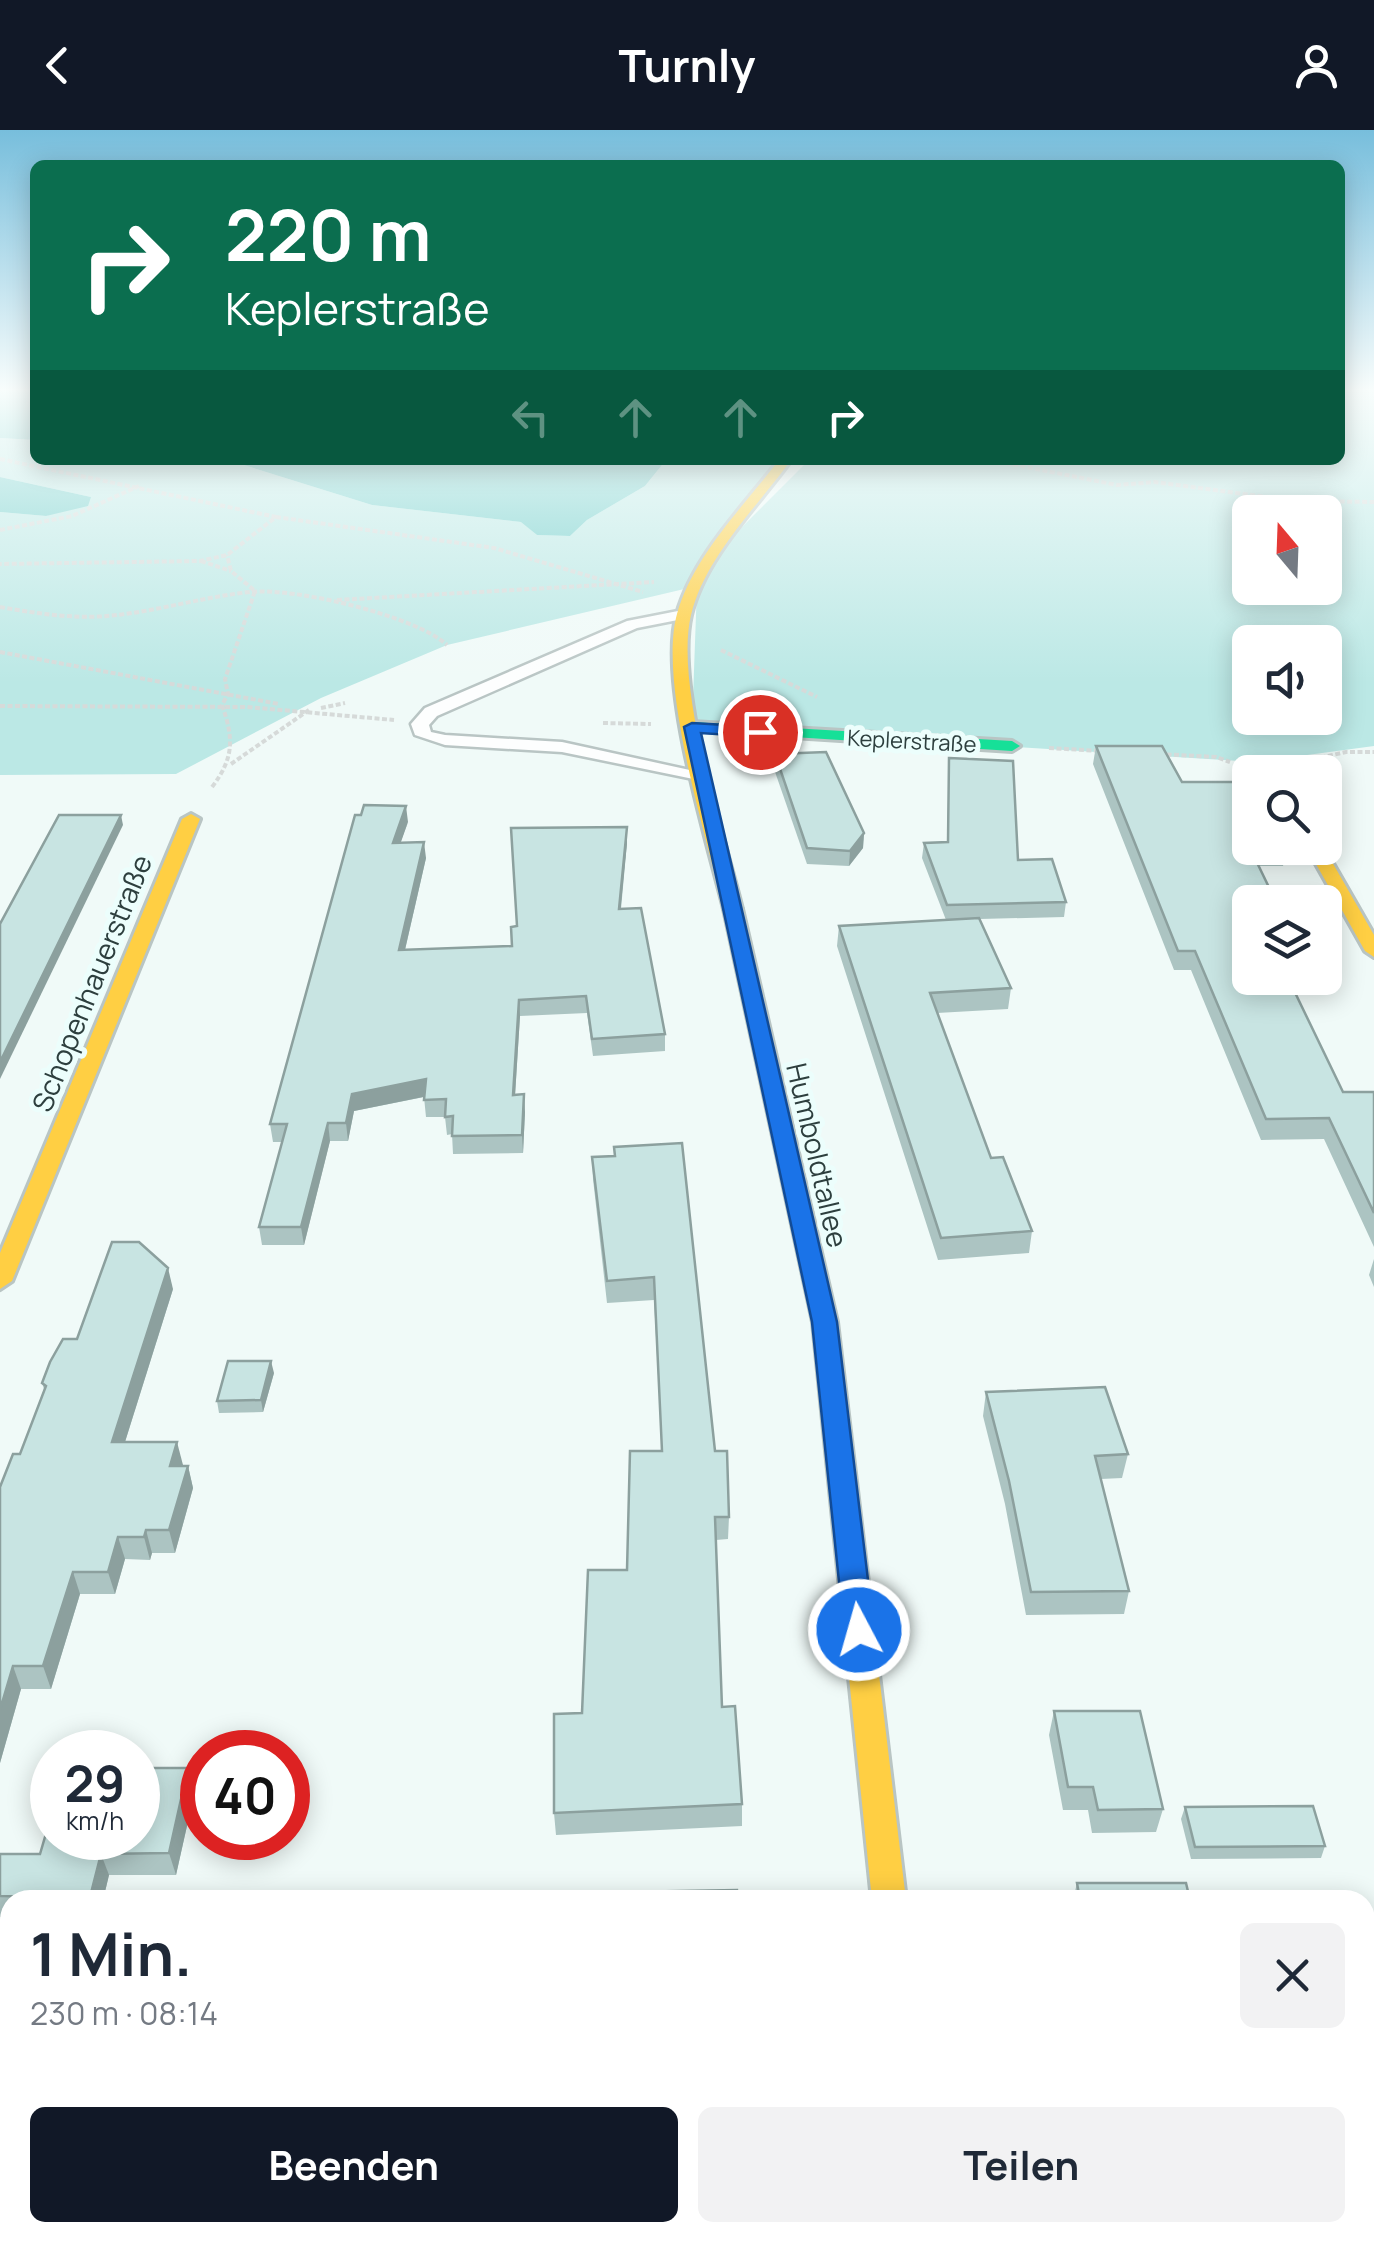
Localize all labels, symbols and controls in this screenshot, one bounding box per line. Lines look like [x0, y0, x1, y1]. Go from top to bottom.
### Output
text: Turnly [618, 34, 756, 96]
icon: back [30, 38, 85, 93]
icon: person [1289, 38, 1344, 93]
text: 220 m [225, 186, 431, 282]
icon: right [60, 200, 190, 330]
text: Keplerstraße [225, 277, 490, 339]
icon: left [503, 390, 558, 445]
icon: ahead [608, 390, 663, 445]
icon: ahead [713, 390, 768, 445]
icon: right [818, 390, 873, 445]
north arrow [1232, 495, 1342, 605]
map controls [1232, 495, 1342, 995]
button: sound [1232, 625, 1342, 735]
pin [718, 690, 803, 775]
icon: arrive [733, 705, 788, 760]
street label: Keplerstraße [847, 723, 977, 759]
button: search [1232, 755, 1342, 865]
street label: Schopenhauerstraße [22, 849, 160, 1117]
button: layers [1232, 885, 1342, 995]
street label: Humboldtallee [778, 1059, 858, 1251]
position arrow [807, 1578, 911, 1682]
speed limit sign: 40 [180, 1730, 310, 1860]
text: 29 [65, 1749, 125, 1817]
text: km/h [66, 1803, 124, 1838]
text: 1 Min. [30, 1912, 192, 1994]
button: close [1240, 1923, 1345, 2028]
text: 230 m · 08:14 [30, 1991, 218, 2035]
button: Beenden [30, 2107, 678, 2222]
button: Teilen [698, 2107, 1345, 2222]

